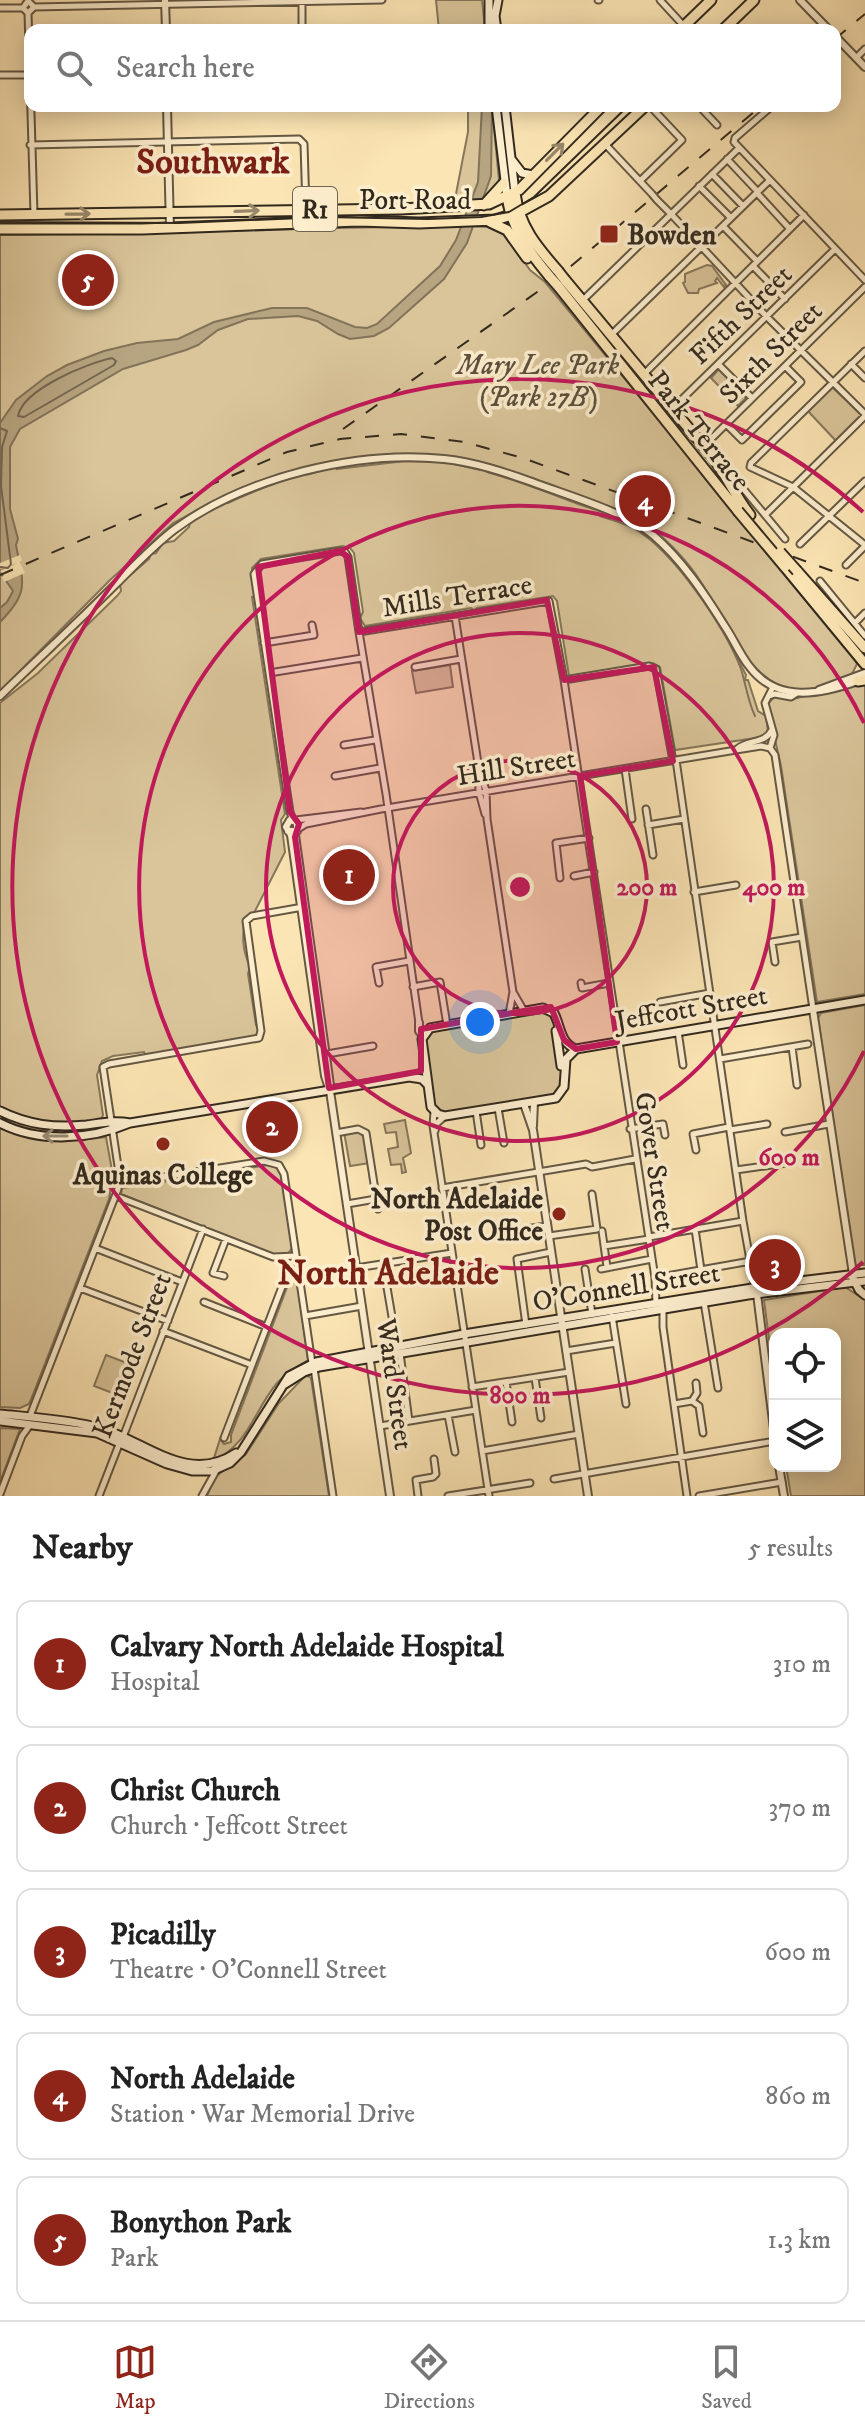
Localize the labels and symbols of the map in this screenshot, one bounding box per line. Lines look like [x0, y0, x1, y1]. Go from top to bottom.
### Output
district label: Southwark [136, 140, 291, 185]
one-way arrow [545, 143, 564, 162]
street label: Port Road [359, 183, 471, 218]
road number: R1 [293, 187, 337, 231]
one-way arrow [233, 203, 260, 219]
one-way arrow [64, 206, 91, 222]
place label: Bowden [627, 218, 717, 253]
marker: Bowden [598, 223, 620, 245]
pin: 5 [62, 250, 114, 310]
street label: Fifth Street [682, 258, 800, 373]
street label: Sixth Street [712, 294, 830, 412]
park label: Mary Lee Park (Park 27B) [455, 348, 619, 415]
street label: Park Terrace [640, 364, 758, 498]
pin: 4 [619, 471, 671, 531]
street label: Mills Terrace [380, 567, 535, 626]
street label: Hill Street [454, 741, 578, 794]
pin: 1 [323, 845, 375, 905]
centre of rings [506, 873, 534, 901]
text: 200 m [617, 873, 677, 903]
text: 400 m [743, 873, 805, 903]
street label: Jeffcott Street [610, 978, 770, 1040]
your location [460, 1002, 500, 1042]
street label: Gover Street [626, 1090, 683, 1233]
pin: 2 [246, 1097, 298, 1157]
one-way arrow [42, 1128, 69, 1144]
marker: Aquinas College [154, 1135, 172, 1153]
text: 600 m [758, 1143, 820, 1173]
place label: Aquinas College [72, 1158, 253, 1194]
place label: North Adelaide Post Office [371, 1182, 543, 1249]
marker: North Adelaide Post Office [550, 1205, 568, 1223]
pin: 3 [749, 1235, 801, 1295]
district label: North Adelaide [277, 1251, 499, 1296]
street label: O'Connell Street [530, 1255, 722, 1320]
street label: Kermode Street [85, 1268, 180, 1443]
street label: Ward Street [368, 1315, 421, 1452]
text: 800 m [489, 1381, 551, 1411]

